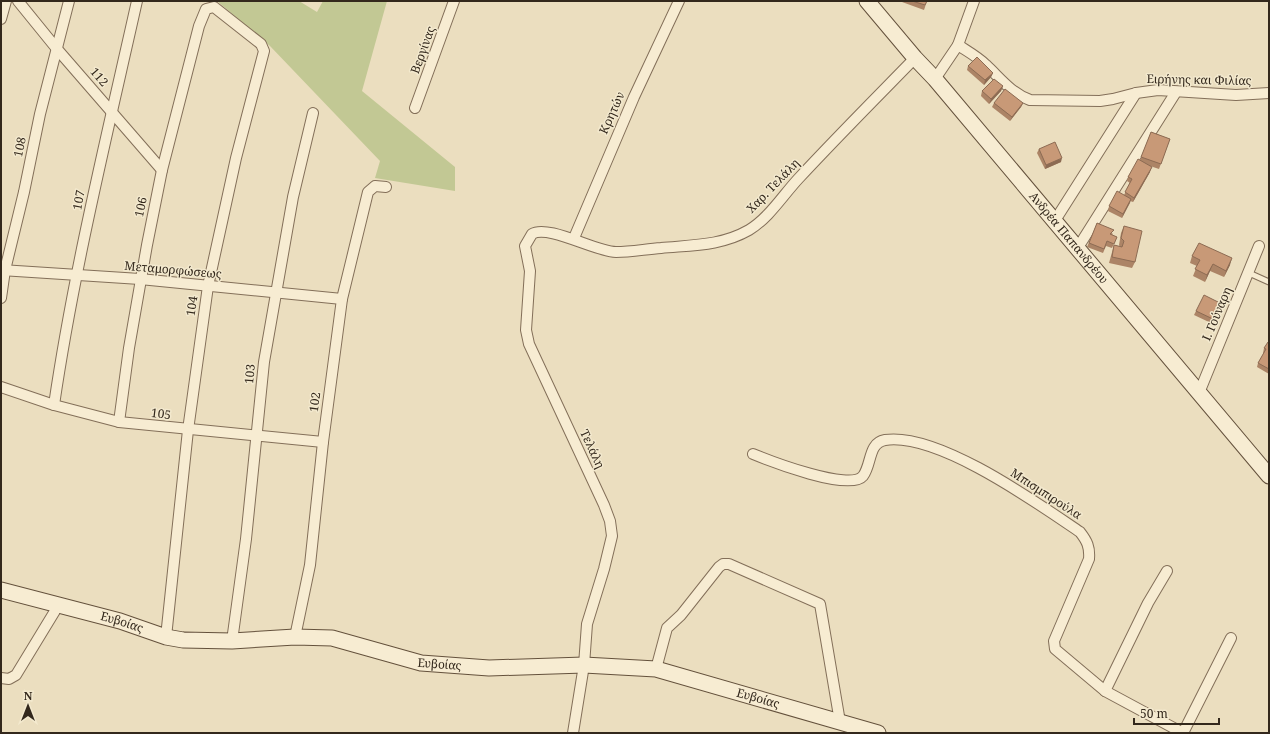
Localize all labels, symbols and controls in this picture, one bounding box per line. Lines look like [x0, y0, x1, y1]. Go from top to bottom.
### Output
street label: Βεργίνας [406, 23, 439, 76]
street label: 112 [86, 64, 112, 90]
street label: Ειρήνης και Φιλίας [1146, 70, 1252, 89]
street label: Κρητών [595, 89, 628, 137]
street label: 108 [9, 135, 30, 159]
street label: Χαρ. Τελάλη [742, 155, 803, 217]
street label: 107 [68, 188, 89, 211]
street label: Ανδρέα Παπανδρέου [1025, 188, 1112, 287]
street label: 106 [130, 195, 151, 219]
street label: Μεταμορφώσεως [124, 257, 223, 282]
street label: Ι. Γούναρη [1198, 284, 1236, 343]
street label: 104 [182, 294, 201, 317]
street label: 103 [240, 363, 259, 385]
street label: 102 [305, 391, 324, 413]
street label: 105 [150, 404, 172, 423]
street label: Τελάλη [576, 427, 609, 471]
street label: Μπισμπιρούλα [1007, 464, 1086, 523]
street label: Ευβοίας [99, 607, 146, 637]
street label: Ευβοίας [417, 654, 462, 674]
street label: Ευβοίας [735, 684, 782, 712]
north arrow [8, 686, 48, 726]
text: N [24, 688, 33, 703]
scale bar [1134, 700, 1219, 726]
text: 50 m [1140, 705, 1168, 722]

